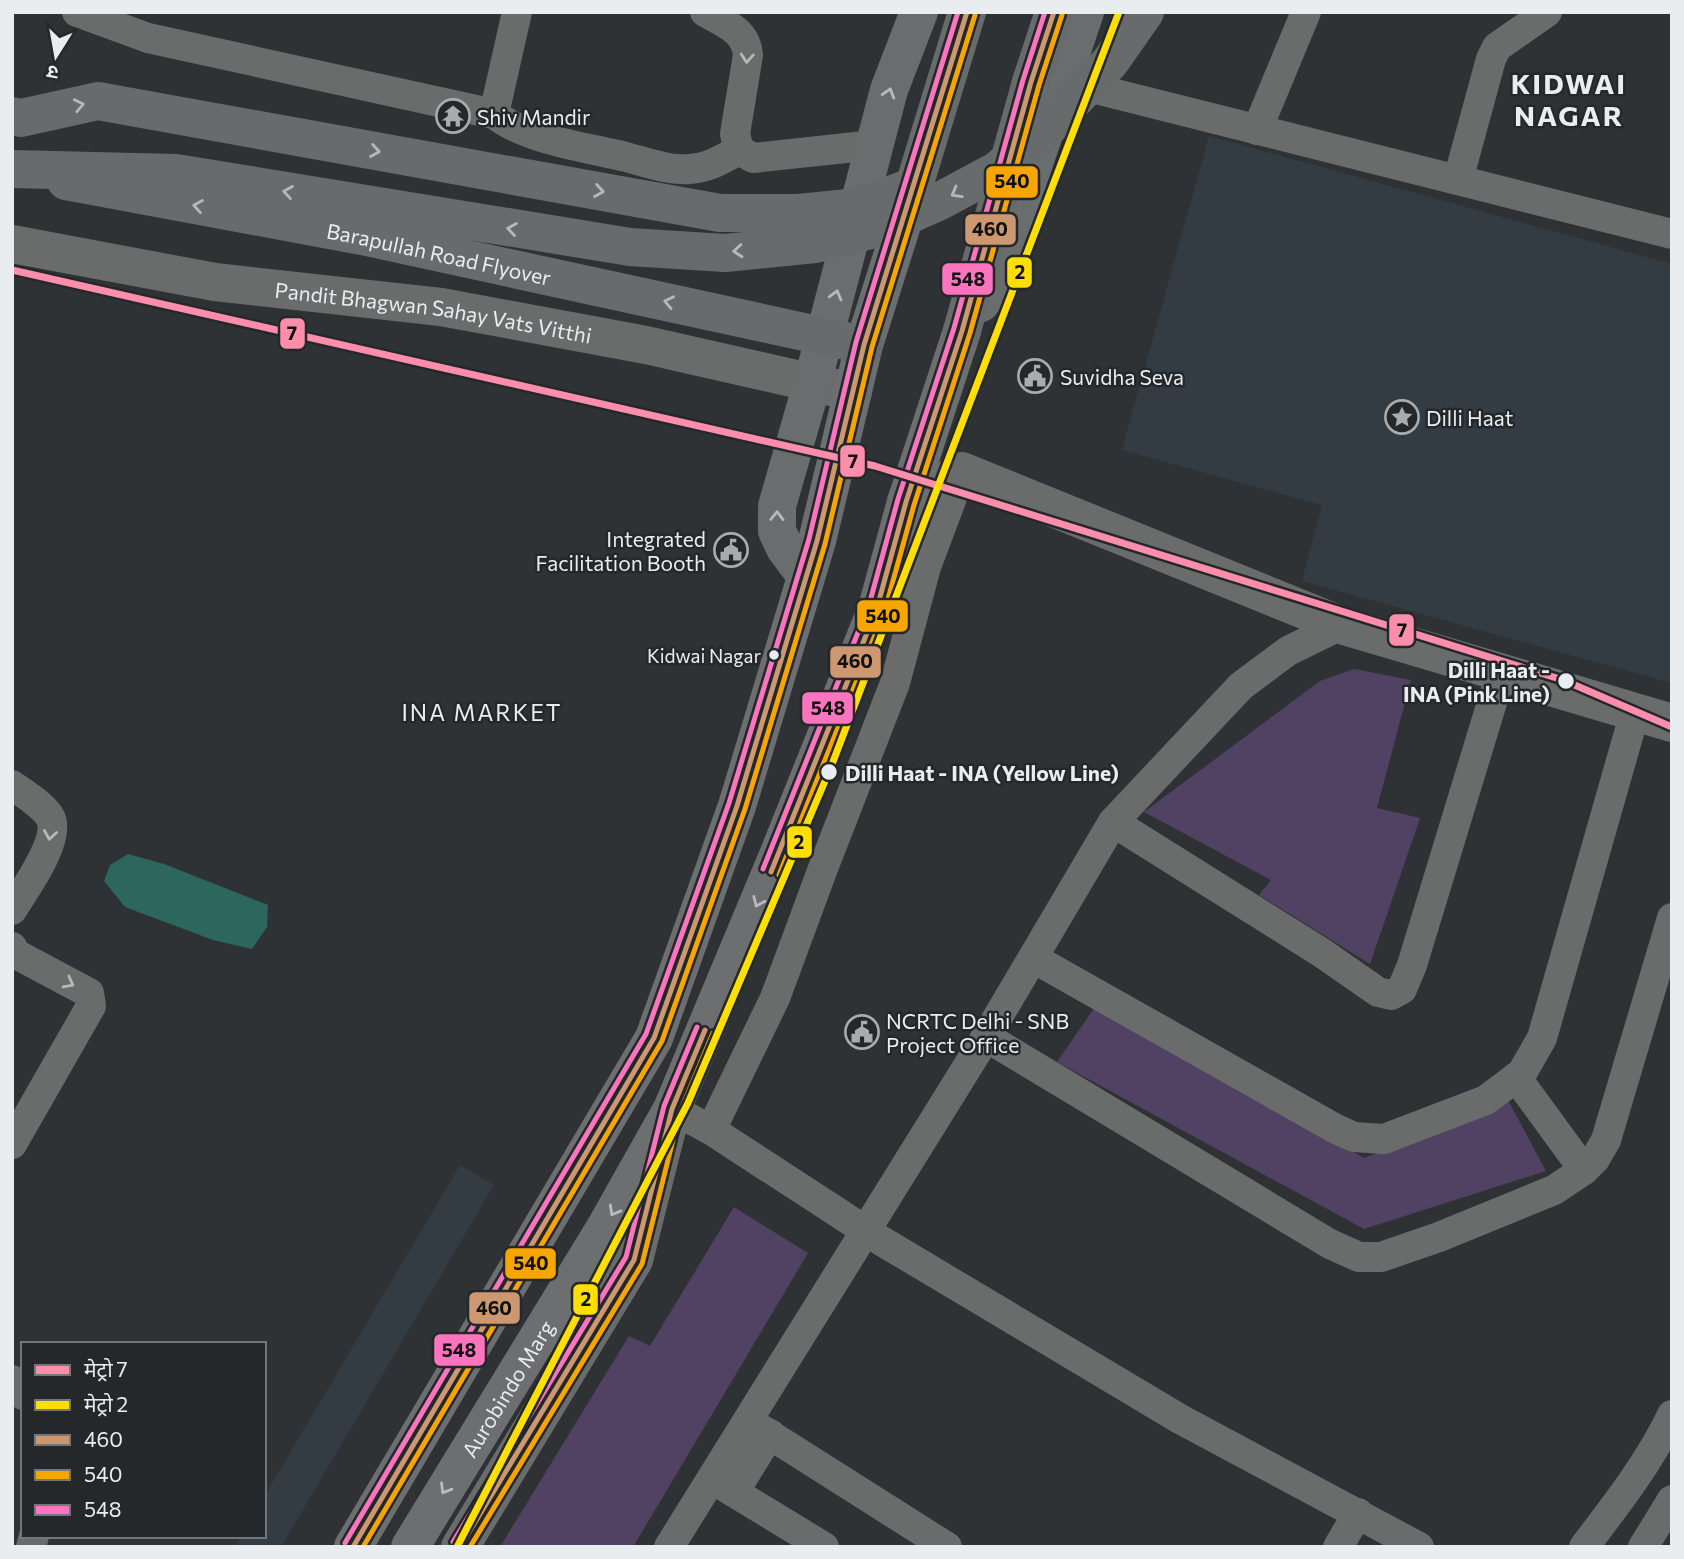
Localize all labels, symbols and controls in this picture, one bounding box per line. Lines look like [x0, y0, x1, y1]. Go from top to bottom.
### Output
north arrow [21, 21, 91, 91]
one-way arrow [740, 53, 755, 64]
text: उ [44, 61, 60, 86]
district label: KIDWAI NAGAR [1511, 66, 1627, 132]
one-way arrow [880, 88, 895, 100]
temple icon: Shiv Mandir [434, 97, 472, 135]
one-way arrow [73, 99, 85, 113]
place label: Shiv Mandir [477, 104, 590, 129]
one-way arrow [369, 143, 381, 158]
line badge: 540 [985, 165, 1039, 199]
text: 540 [994, 169, 1030, 192]
one-way arrow [593, 183, 605, 198]
one-way arrow [282, 185, 294, 200]
one-way arrow [951, 185, 963, 198]
one-way arrow [192, 200, 204, 215]
line badge: 460 [964, 213, 1017, 246]
street label: Barapullah Road Flyover [325, 217, 554, 289]
text: 460 [972, 217, 1008, 240]
one-way arrow [507, 222, 518, 237]
one-way arrow [733, 243, 744, 258]
line badge: 2 [1006, 256, 1033, 289]
text: 2 [1015, 260, 1025, 283]
line badge: 548 [941, 262, 994, 296]
text: 548 [951, 267, 985, 290]
street label: Pandit Bhagwan Sahay Vats Vitthi [274, 276, 594, 347]
one-way arrow [828, 289, 842, 301]
one-way arrow [663, 296, 675, 311]
line badge: 7 [279, 317, 306, 350]
text: 7 [287, 321, 297, 344]
public building icon: Suvidha Seva [1016, 357, 1054, 395]
place label: Suvidha Seva [1060, 364, 1184, 389]
place icon: Dilli Haat [1383, 398, 1421, 436]
place label: Dilli Haat [1426, 405, 1513, 430]
line badge: 7 [839, 444, 866, 478]
text: 7 [848, 449, 858, 472]
one-way arrow [769, 511, 785, 521]
place label: Integrated Facilitation Booth [536, 526, 706, 575]
public building icon: Integrated Facilitation Booth [712, 531, 750, 569]
line badge: 540 [856, 599, 909, 633]
text: 540 [865, 604, 901, 627]
line badge: 7 [1388, 613, 1415, 647]
text: 7 [1397, 618, 1407, 641]
place label: Kidwai Nagar [647, 644, 761, 667]
line badge: 460 [829, 645, 882, 679]
marker: Kidwai Nagar [767, 648, 781, 662]
text: 460 [837, 649, 873, 672]
place label: Dilli Haat - INA (Pink Line) [1403, 657, 1550, 706]
marker: Dilli Haat - INA (Pink Line) [1556, 671, 1576, 691]
line badge: 548 [801, 691, 854, 725]
text: 548 [811, 696, 845, 719]
district label: INA MARKET [401, 698, 563, 726]
place label: Dilli Haat - INA (Yellow Line) [845, 760, 1119, 785]
marker: Dilli Haat - INA (Yellow Line) [819, 762, 839, 782]
line badge: 2 [786, 825, 813, 859]
one-way arrow [43, 829, 58, 841]
text: 2 [794, 830, 804, 853]
one-way arrow [753, 896, 767, 908]
one-way arrow [62, 974, 75, 988]
place label: NCRTC Delhi - SNB Project Office [886, 1008, 1069, 1057]
public building icon: NCRTC Delhi - SNB Project Office [843, 1013, 881, 1051]
one-way arrow [609, 1204, 622, 1217]
line badge: 540 [504, 1247, 557, 1280]
text: 540 [513, 1251, 549, 1274]
line badge: 2 [572, 1283, 599, 1316]
text: 2 [581, 1287, 591, 1310]
line badge: 460 [468, 1291, 521, 1325]
text: 460 [476, 1296, 512, 1319]
street label: Aurobindo Marg [456, 1315, 558, 1461]
line badge: 548 [433, 1333, 486, 1367]
text: 548 [442, 1338, 476, 1361]
legend [21, 1342, 266, 1538]
text: मेट्रो 7 [84, 1356, 128, 1382]
text: मेट्रो 2 [84, 1391, 128, 1417]
text: 460 [84, 1426, 123, 1451]
text: 540 [84, 1461, 122, 1486]
one-way arrow [441, 1482, 454, 1495]
text: 548 [84, 1496, 121, 1521]

